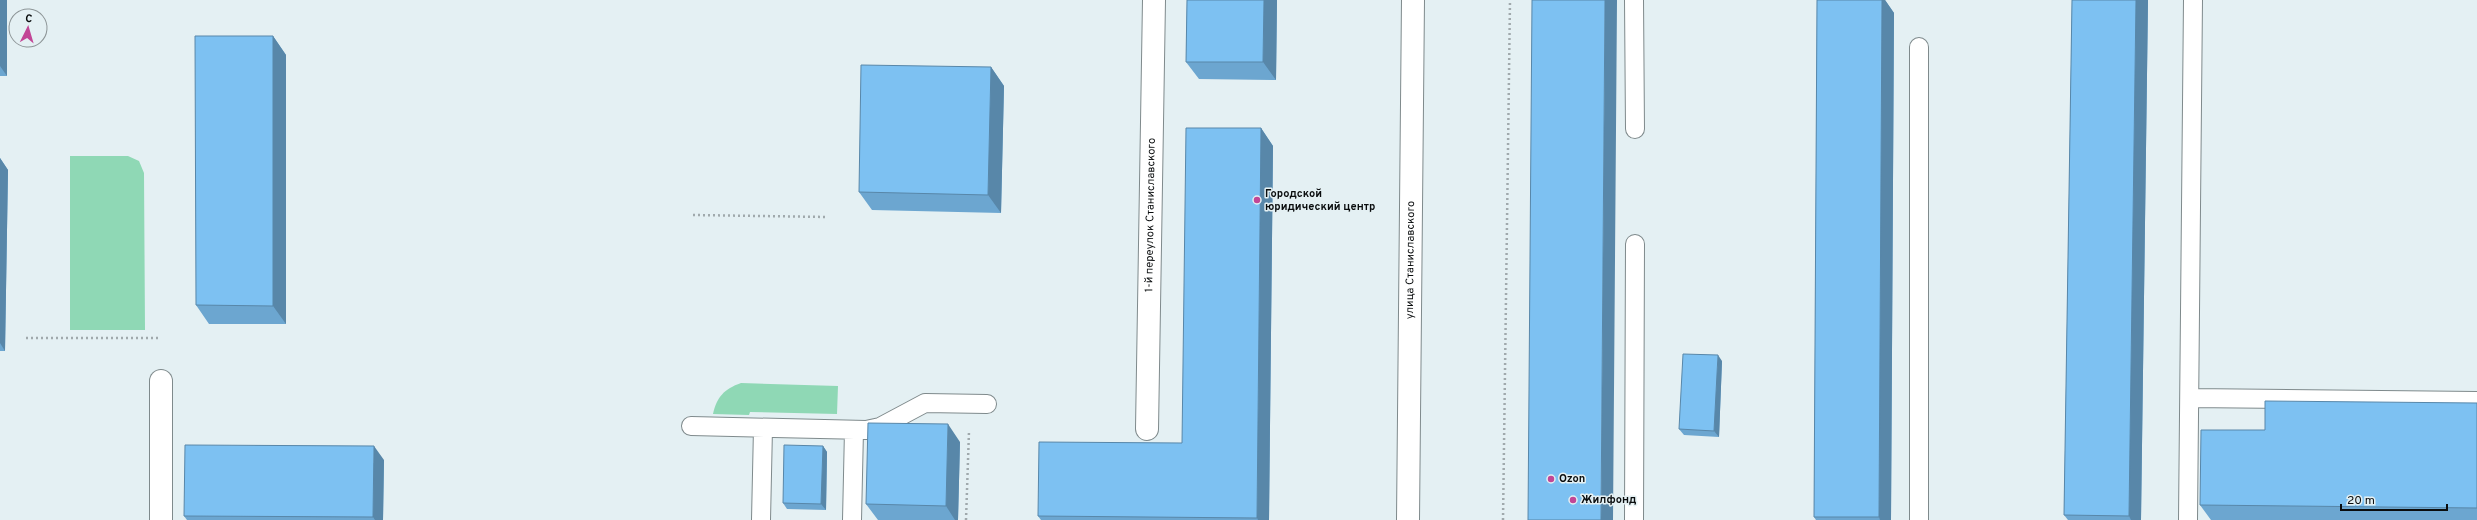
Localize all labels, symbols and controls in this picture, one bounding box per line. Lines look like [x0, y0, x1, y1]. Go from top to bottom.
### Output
north arrow [8, 8, 48, 48]
text: С [25, 12, 33, 26]
street label: 1-й переулок Станиславского [1142, 138, 1159, 292]
place label: Городской юридический центр [1265, 187, 1375, 214]
marker: Городской юридический центр [1252, 195, 1262, 205]
street label: улица Станиславского [1403, 201, 1418, 319]
place label: Ozon [1559, 472, 1585, 486]
marker: Ozon [1546, 474, 1556, 484]
scale bar [2341, 486, 2447, 512]
place label: Жилфонд [1581, 493, 1636, 507]
text: 20 m [2347, 493, 2375, 509]
marker: Жилфонд [1568, 495, 1578, 505]

